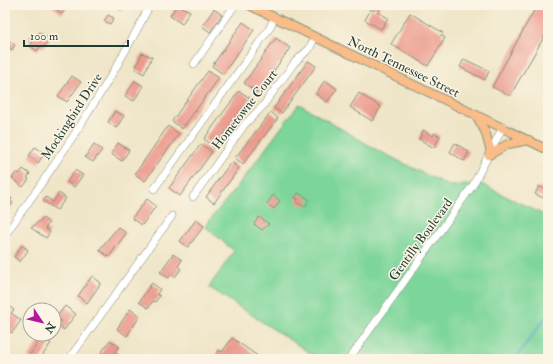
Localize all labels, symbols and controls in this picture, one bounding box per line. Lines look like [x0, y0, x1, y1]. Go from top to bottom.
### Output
scale bar [24, 22, 128, 48]
text: 100 m [30, 29, 59, 44]
street label: North Tennessee Street [345, 33, 462, 101]
street label: Hometowne Court [209, 66, 281, 153]
street label: Mockingbird Drive [38, 70, 106, 163]
street label: Gentilly Boulevard [386, 195, 457, 285]
north arrow [22, 302, 62, 342]
text: N [41, 319, 59, 336]

